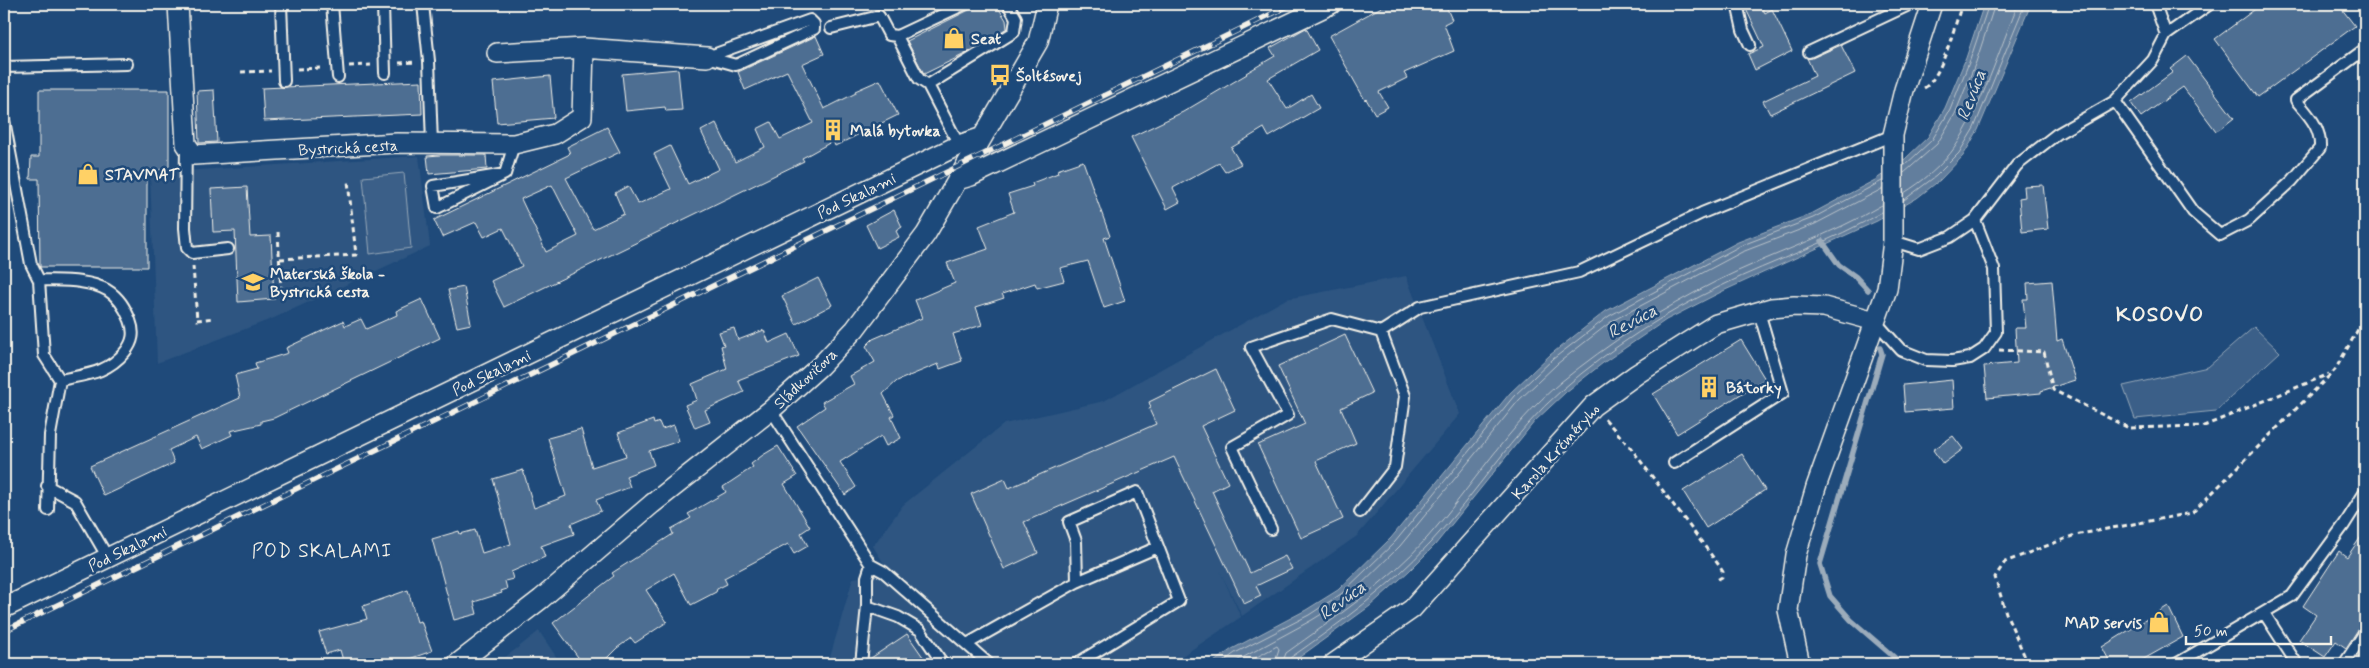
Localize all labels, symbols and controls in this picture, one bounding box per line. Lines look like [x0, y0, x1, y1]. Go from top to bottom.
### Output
shop icon: Seat [941, 25, 967, 51]
place label: Seat [971, 29, 1001, 50]
bus stop icon: Šoltésovej [987, 62, 1013, 88]
place label: Šoltésovej [1016, 66, 1082, 87]
water label: Revúca [1951, 66, 1993, 124]
building icon: Malá bytovka [820, 117, 846, 143]
place label: Malá bytovka [850, 121, 941, 142]
street label: Bystrická cesta [298, 135, 398, 162]
shop icon: STAVMAT [75, 161, 101, 187]
place label: STAVMAT [105, 165, 180, 186]
street label: Pod Skalami [814, 168, 900, 224]
place label: Materská škola - Bystrická cesta [270, 264, 385, 303]
school or university icon: Materská škola - Bystrická cesta [240, 269, 266, 295]
water label: Revúca [1604, 299, 1661, 345]
district label: KOSOVO [2116, 301, 2204, 329]
street label: Sládkovičova [770, 344, 842, 414]
street label: Pod Skalami [449, 345, 535, 401]
building icon: Bátorky [1696, 374, 1722, 400]
place label: Bátorky [1726, 378, 1782, 399]
street label: Karola Krčméryho [1507, 400, 1605, 505]
street label: Pod Skalami [85, 521, 171, 577]
district label: POD SKALAMI [252, 539, 392, 564]
water label: Revúca [1314, 576, 1371, 626]
shop icon: MAD servis [2146, 609, 2172, 635]
place label: MAD servis [2065, 613, 2143, 634]
scale bar [2186, 613, 2332, 645]
text: 50 m [2194, 622, 2228, 642]

